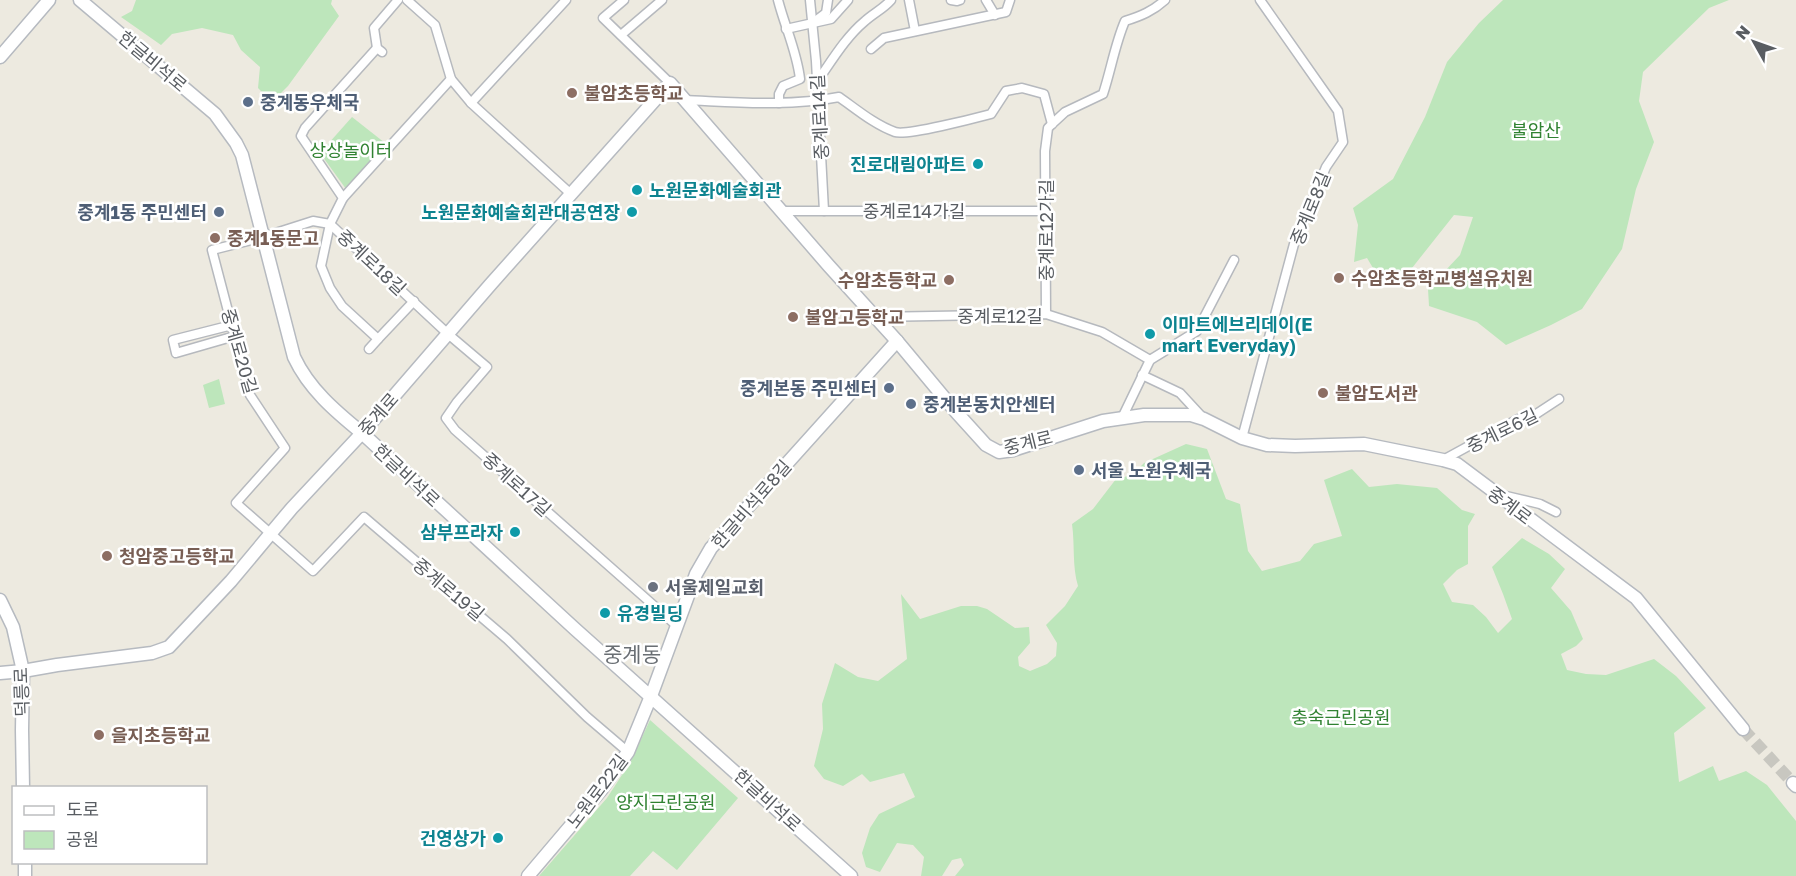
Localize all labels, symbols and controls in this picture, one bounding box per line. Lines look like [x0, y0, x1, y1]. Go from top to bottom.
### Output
north arrow [1724, 12, 1784, 72]
text: N [1731, 21, 1754, 43]
street label: 한글비석로 [114, 26, 192, 96]
street label: 중계로14길 [806, 74, 832, 160]
place label: 불암초등학교 [584, 82, 683, 104]
marker: 불암초등학교 [565, 86, 579, 100]
place label: 중계동우체국 [260, 91, 359, 113]
marker: 중계동우체국 [241, 95, 255, 109]
park label: 불암산 [1511, 119, 1561, 141]
park label: 상상놀이터 [310, 139, 392, 161]
place label: 진로대림아파트 [850, 153, 966, 175]
marker: 진로대림아파트 [971, 157, 985, 171]
street label: 중계로8길 [1285, 168, 1335, 248]
place label: 노원문화예술회관 [649, 179, 782, 201]
street label: 중계로12가길 [1035, 179, 1057, 281]
marker: 노원문화예술회관 [630, 183, 644, 197]
street label: 중계로14가길 [863, 200, 965, 222]
place label: 중계1동 주민센터 [77, 201, 207, 223]
place label: 노원문화예술회관대공연장 [421, 201, 620, 223]
marker: 중계1동 주민센터 [212, 205, 226, 219]
marker: 노원문화예술회관대공연장 [625, 205, 639, 219]
street label: 중계로18길 [333, 225, 411, 299]
place label: 중계1동문고 [227, 227, 319, 249]
marker: 중계1동문고 [208, 231, 222, 245]
place label: 수암초등학교병설유치원 [1351, 267, 1533, 289]
place label: 수암초등학교 [838, 269, 937, 291]
marker: 수암초등학교병설유치원 [1332, 271, 1346, 285]
marker: 수암초등학교 [942, 273, 956, 287]
street label: 중계로12길 [957, 305, 1043, 327]
street label: 중계로20길 [217, 306, 263, 396]
place label: 불암고등학교 [805, 306, 904, 328]
marker: 불암고등학교 [786, 310, 800, 324]
place label: 이마트에브리데이(E mart Everyday) [1162, 313, 1313, 356]
marker: 이마트에브리데이(E mart Everyday) [1143, 327, 1157, 341]
place label: 중계본동 주민센터 [740, 377, 877, 399]
marker: 중계본동 주민센터 [882, 381, 896, 395]
place label: 불암도서관 [1335, 382, 1418, 404]
marker: 불암도서관 [1316, 386, 1330, 400]
street label: 중계로 [353, 388, 403, 440]
place label: 중계본동치안센터 [923, 393, 1055, 415]
marker: 중계본동치안센터 [904, 397, 918, 411]
street label: 중계로6길 [1463, 403, 1541, 457]
street label: 중계로 [1001, 425, 1055, 459]
street label: 한글비석로 [369, 439, 445, 511]
street label: 중계로17길 [478, 448, 556, 520]
street label: 한글비석로8길 [707, 455, 795, 553]
place label: 서울 노원우체국 [1091, 459, 1211, 481]
marker: 서울 노원우체국 [1072, 463, 1086, 477]
street label: 중계로 [1484, 481, 1536, 529]
place label: 삼부프라자 [420, 521, 503, 543]
marker: 삼부프라자 [508, 525, 522, 539]
place label: 청암중고등학교 [119, 545, 235, 567]
marker: 청암중고등학교 [100, 549, 114, 563]
street label: 중계로19길 [409, 553, 489, 625]
place label: 서울제일교회 [665, 576, 764, 598]
marker: 서울제일교회 [646, 580, 660, 594]
place label: 유경빌딩 [617, 602, 683, 624]
marker: 유경빌딩 [598, 606, 612, 620]
district label: 중계동 [603, 641, 661, 667]
street label: 덕릉로 [9, 667, 33, 717]
park label: 충숙근린공원 [1291, 706, 1391, 728]
place label: 을지초등학교 [111, 724, 210, 746]
marker: 을지초등학교 [92, 728, 106, 742]
street label: 노원로22길 [562, 750, 632, 832]
street label: 한글비석로 [730, 764, 806, 836]
legend [12, 786, 207, 864]
park label: 양지근린공원 [616, 791, 716, 813]
text: 도로 [66, 798, 99, 820]
place label: 건영상가 [420, 827, 486, 849]
text: 공원 [66, 828, 99, 850]
marker: 건영상가 [491, 831, 505, 845]

